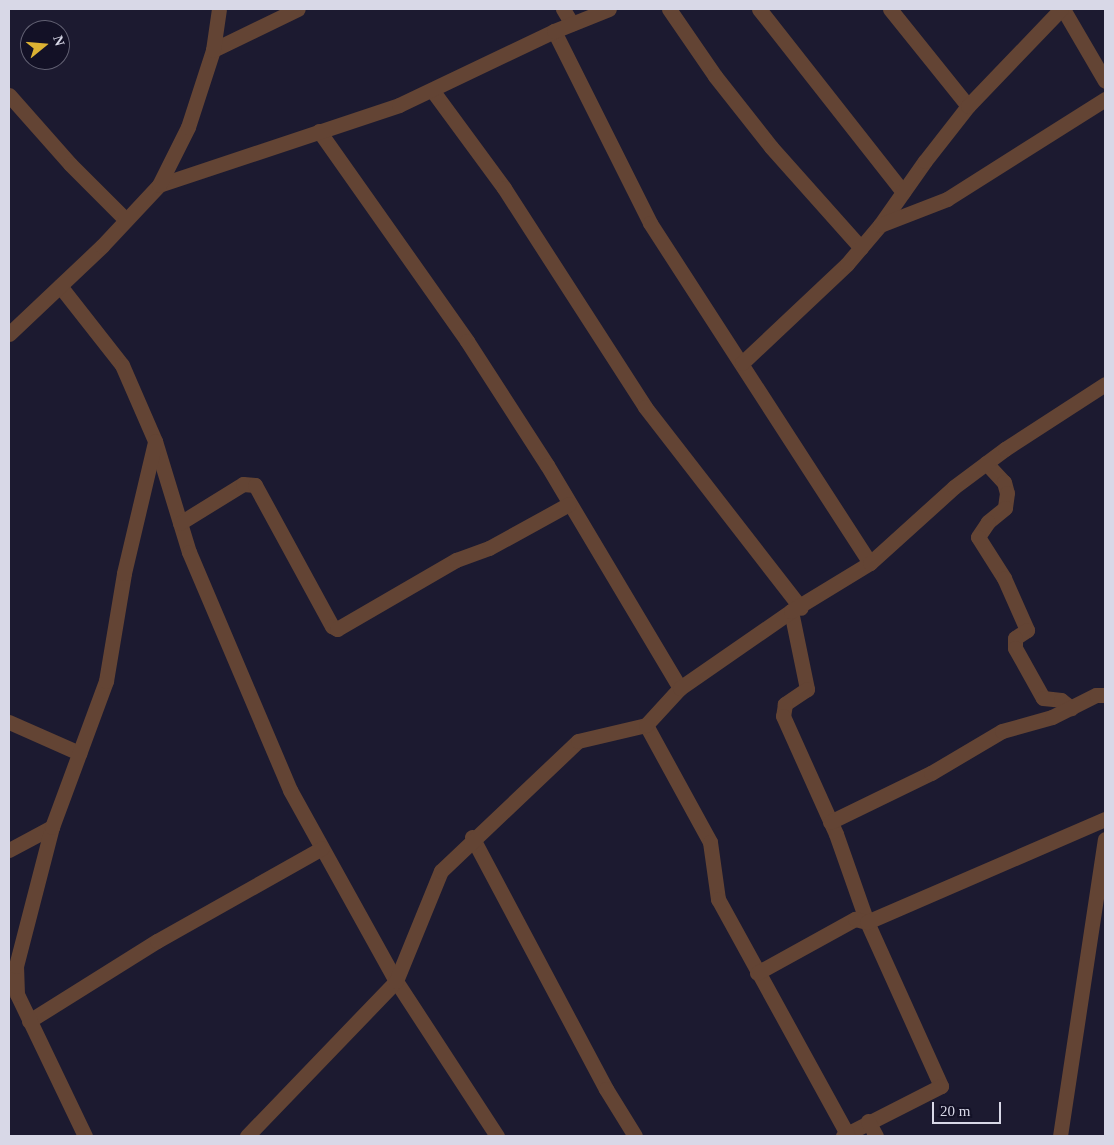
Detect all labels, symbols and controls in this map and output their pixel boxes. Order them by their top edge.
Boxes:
north arrow [20,20,70,70]
text: N [50,34,68,48]
scale bar [934,1092,1003,1124]
text: 20 m [940,1103,970,1119]

